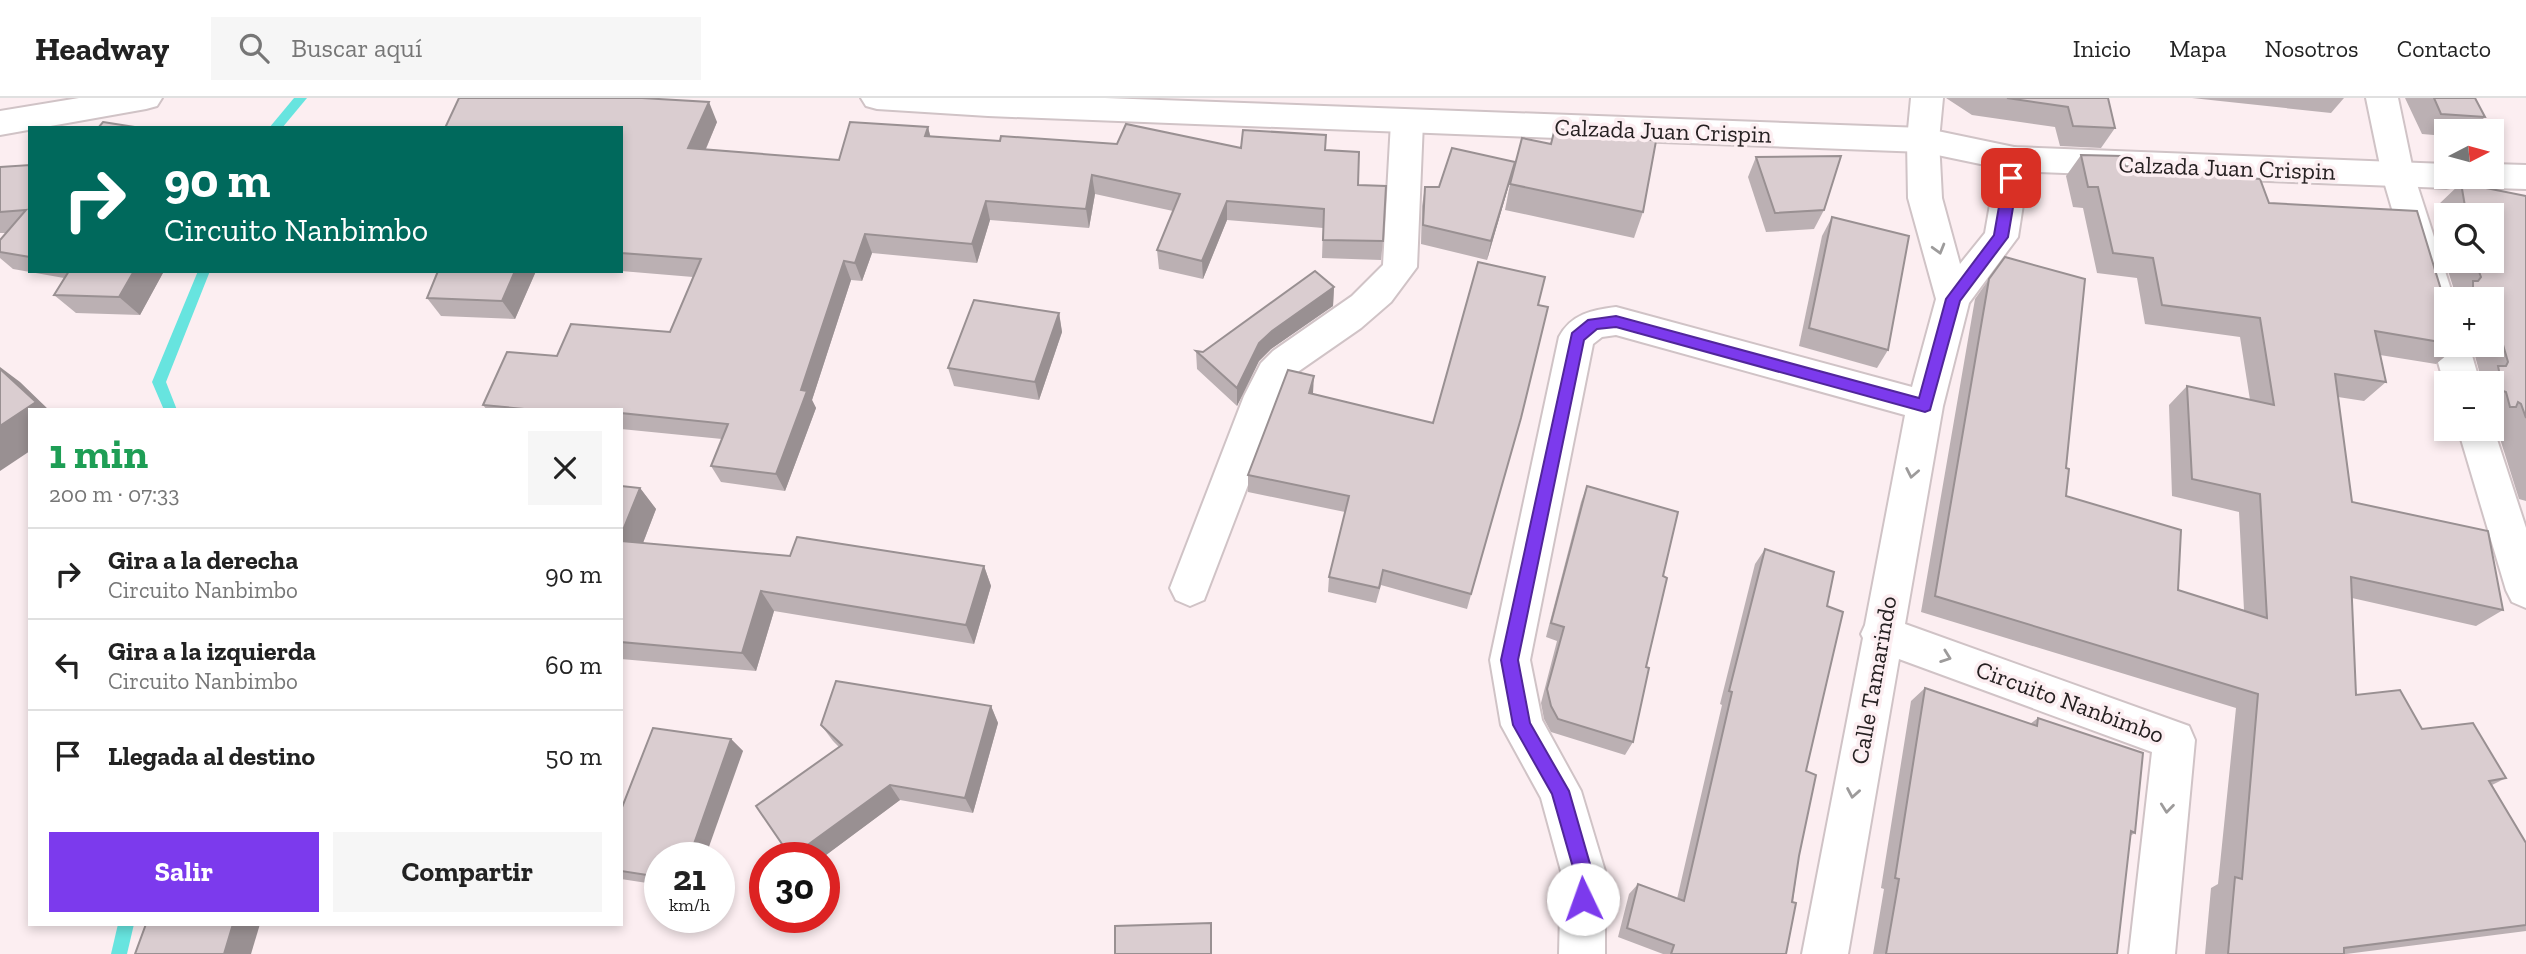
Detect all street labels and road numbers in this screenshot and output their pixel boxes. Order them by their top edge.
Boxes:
street label: Calzada Juan Crispin [1554,112,1772,149]
street label: Calzada Juan Crispin [2118,149,2336,186]
street label: Calle Tamarindo [1844,594,1903,766]
street label: Circuito Nanbimbo [1972,654,2168,749]

